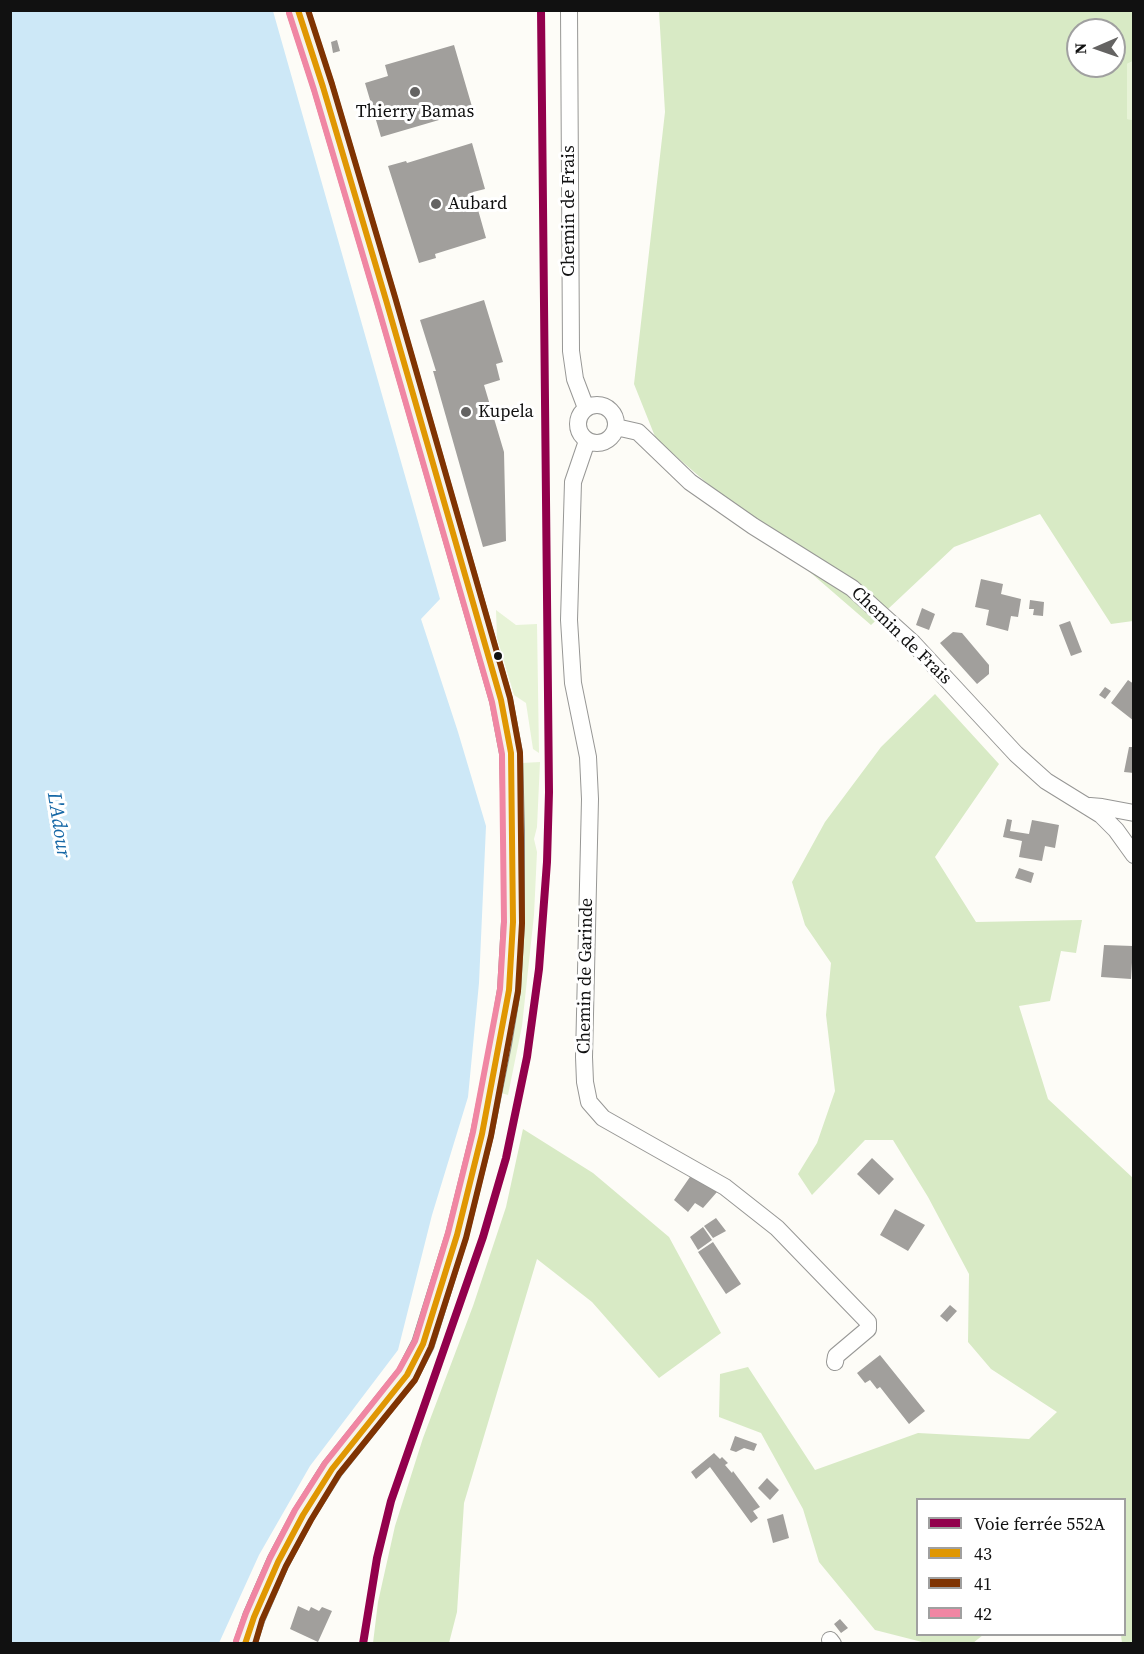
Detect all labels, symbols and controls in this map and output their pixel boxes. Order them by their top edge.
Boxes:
north arrow [1066,18,1126,78]
text: N [1069,42,1091,55]
marker: Thierry Bamas [408,85,422,99]
place label: Thierry Bamas [356,101,474,123]
street label: Chemin de Frais [558,145,580,277]
place label: Aubard [448,193,507,215]
marker: Aubard [429,197,443,211]
place label: Kupela [478,401,534,423]
marker: Kupela [459,405,473,419]
street label: Chemin de Frais [846,583,956,689]
unlabelled marker [492,650,504,662]
water label: L'Adour [41,790,75,860]
street label: Chemin de Garinde [574,898,598,1054]
legend [916,1498,1126,1636]
text: Voie ferrée 552A [974,1511,1105,1536]
text: 43 [974,1541,992,1566]
text: 41 [974,1571,992,1596]
text: 42 [974,1601,992,1626]

